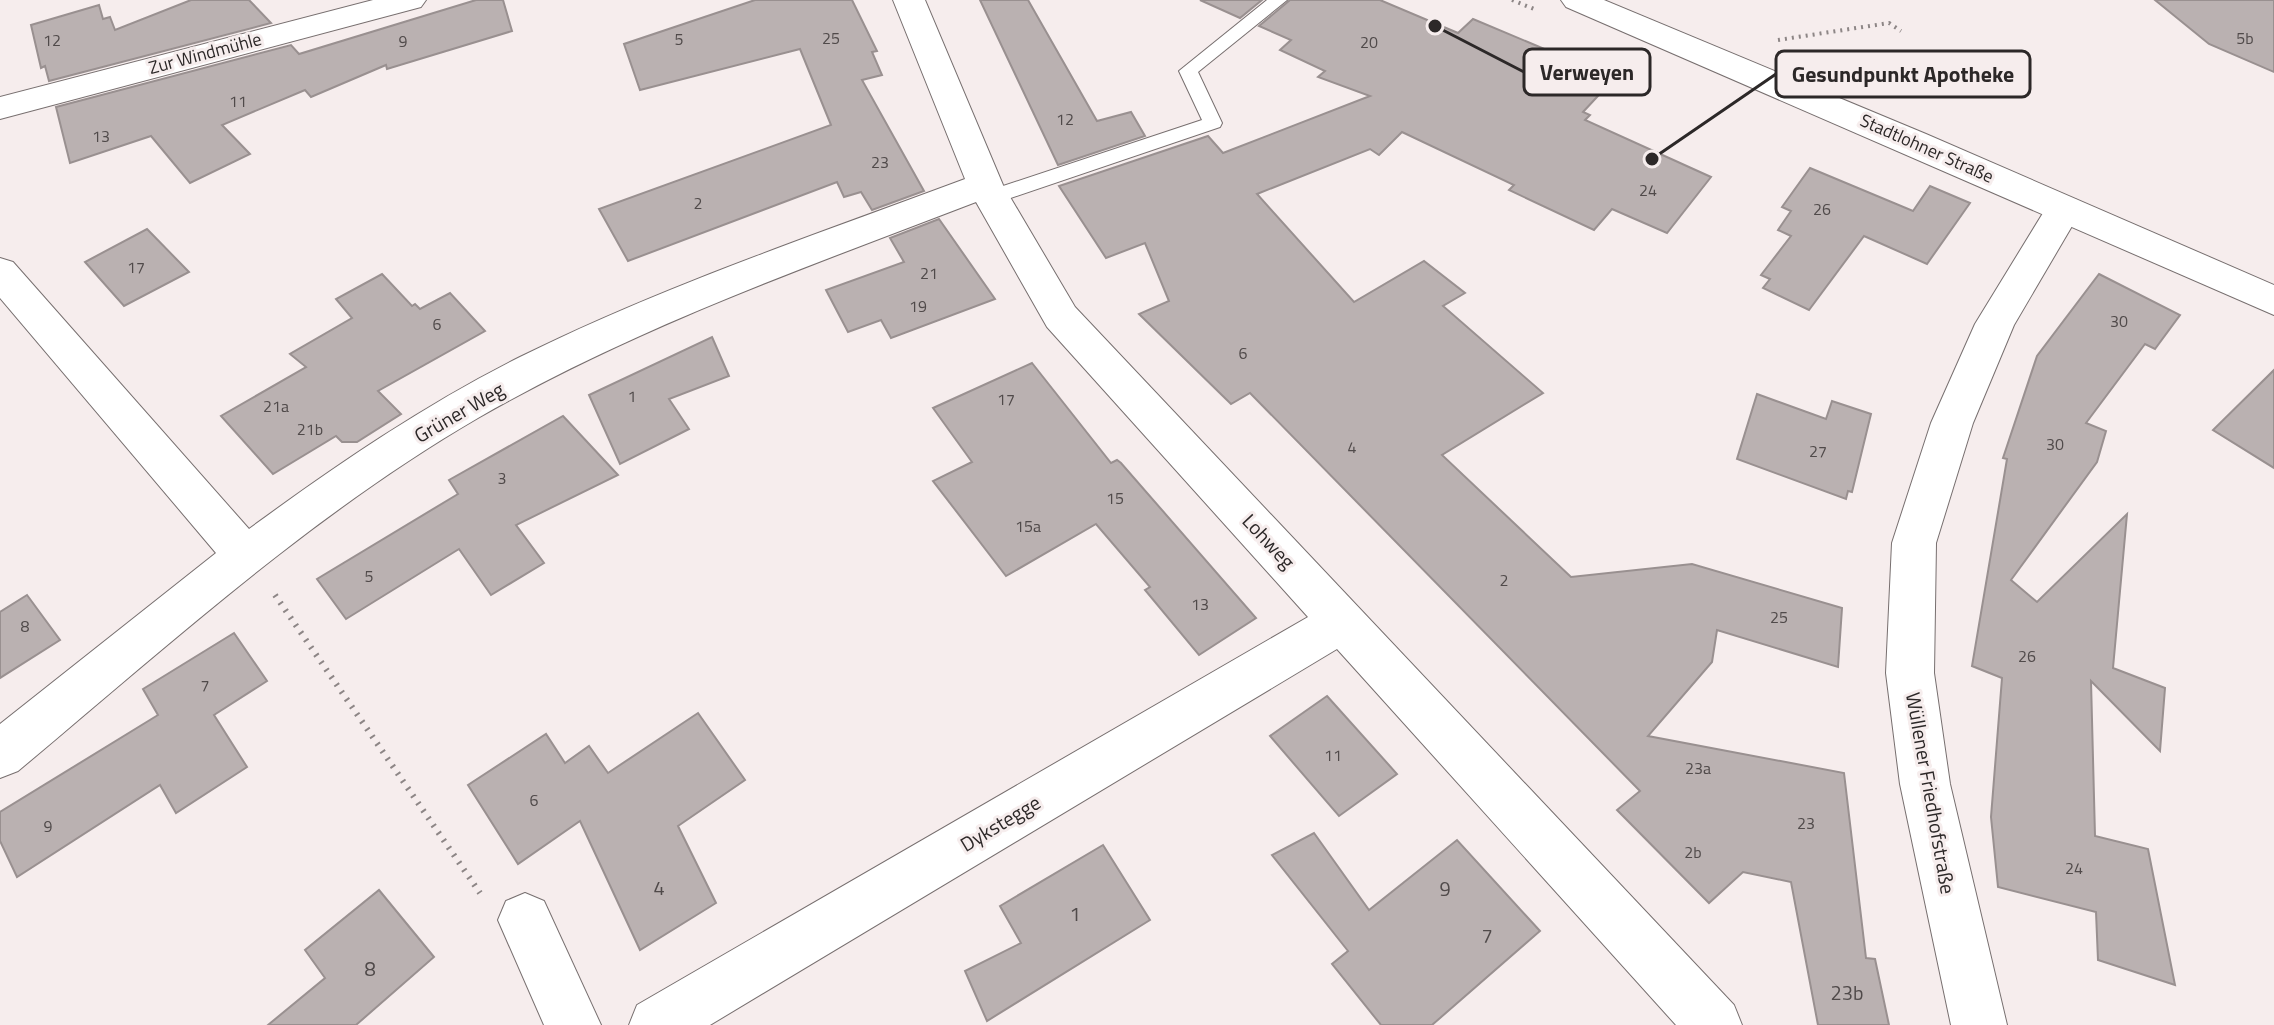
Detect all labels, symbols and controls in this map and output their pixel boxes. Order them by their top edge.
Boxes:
street label: Zur Windmühle [146,25,264,81]
house number: 25 [822,26,840,50]
house number: 5b [2236,26,2254,50]
house number: 5 [675,27,684,51]
house number: 12 [43,28,61,52]
house number: 9 [399,29,408,53]
house number: 20 [1360,30,1378,54]
callout: Verweyen [1524,49,1650,95]
callout: Gesundpunkt Apotheke [1776,51,2030,97]
text: Verweyen [1540,55,1634,89]
text: Gesundpunkt Apotheke [1792,57,2014,91]
house number: 11 [229,89,247,113]
street label: Stadtlohner Straße [1856,106,1998,190]
house number: 12 [1056,107,1074,131]
house number: 13 [92,124,110,148]
house number: 23 [871,150,889,174]
house number: 24 [1639,178,1657,202]
house number: 2 [694,191,702,215]
house number: 26 [1813,197,1831,221]
house number: 17 [127,255,145,279]
house number: 21 [920,261,938,285]
house number: 19 [909,294,927,318]
house number: 30 [2110,309,2128,333]
house number: 6 [433,312,442,336]
house number: 6 [1239,341,1248,365]
street label: Grüner Weg [408,374,510,450]
house number: 1 [628,384,636,408]
house number: 17 [997,387,1015,411]
house number: 21a [263,394,289,418]
house number: 21b [297,417,323,441]
house number: 30 [2046,432,2064,456]
house number: 4 [1348,435,1357,459]
house number: 27 [1809,439,1827,463]
house number: 3 [498,466,506,490]
house number: 15 [1106,486,1124,510]
street label: Lohweg [1235,506,1303,576]
house number: 15a [1015,514,1041,538]
house number: 5 [365,564,374,588]
house number: 2 [1500,568,1508,592]
house number: 13 [1191,592,1209,616]
house number: 25 [1770,605,1788,629]
house number: 8 [21,614,30,638]
house number: 26 [2018,644,2036,668]
house number: 7 [201,673,209,697]
street label: Wüllener Friedhofstraße [1898,690,1964,896]
house number: 11 [1324,743,1342,767]
house number: 23a [1685,756,1711,780]
street label: Dykstegge [954,787,1046,859]
house number: 6 [530,788,539,812]
house number: 23 [1797,811,1815,835]
house number: 9 [44,814,53,838]
house number: 2b [1684,840,1702,864]
house number: 24 [2065,856,2083,880]
house number: 4 [653,872,665,903]
house number: 9 [1439,873,1451,904]
house number: 1 [1069,898,1081,929]
house number: 7 [1481,920,1493,951]
house number: 8 [364,953,376,984]
house number: 23b [1831,977,1863,1008]

